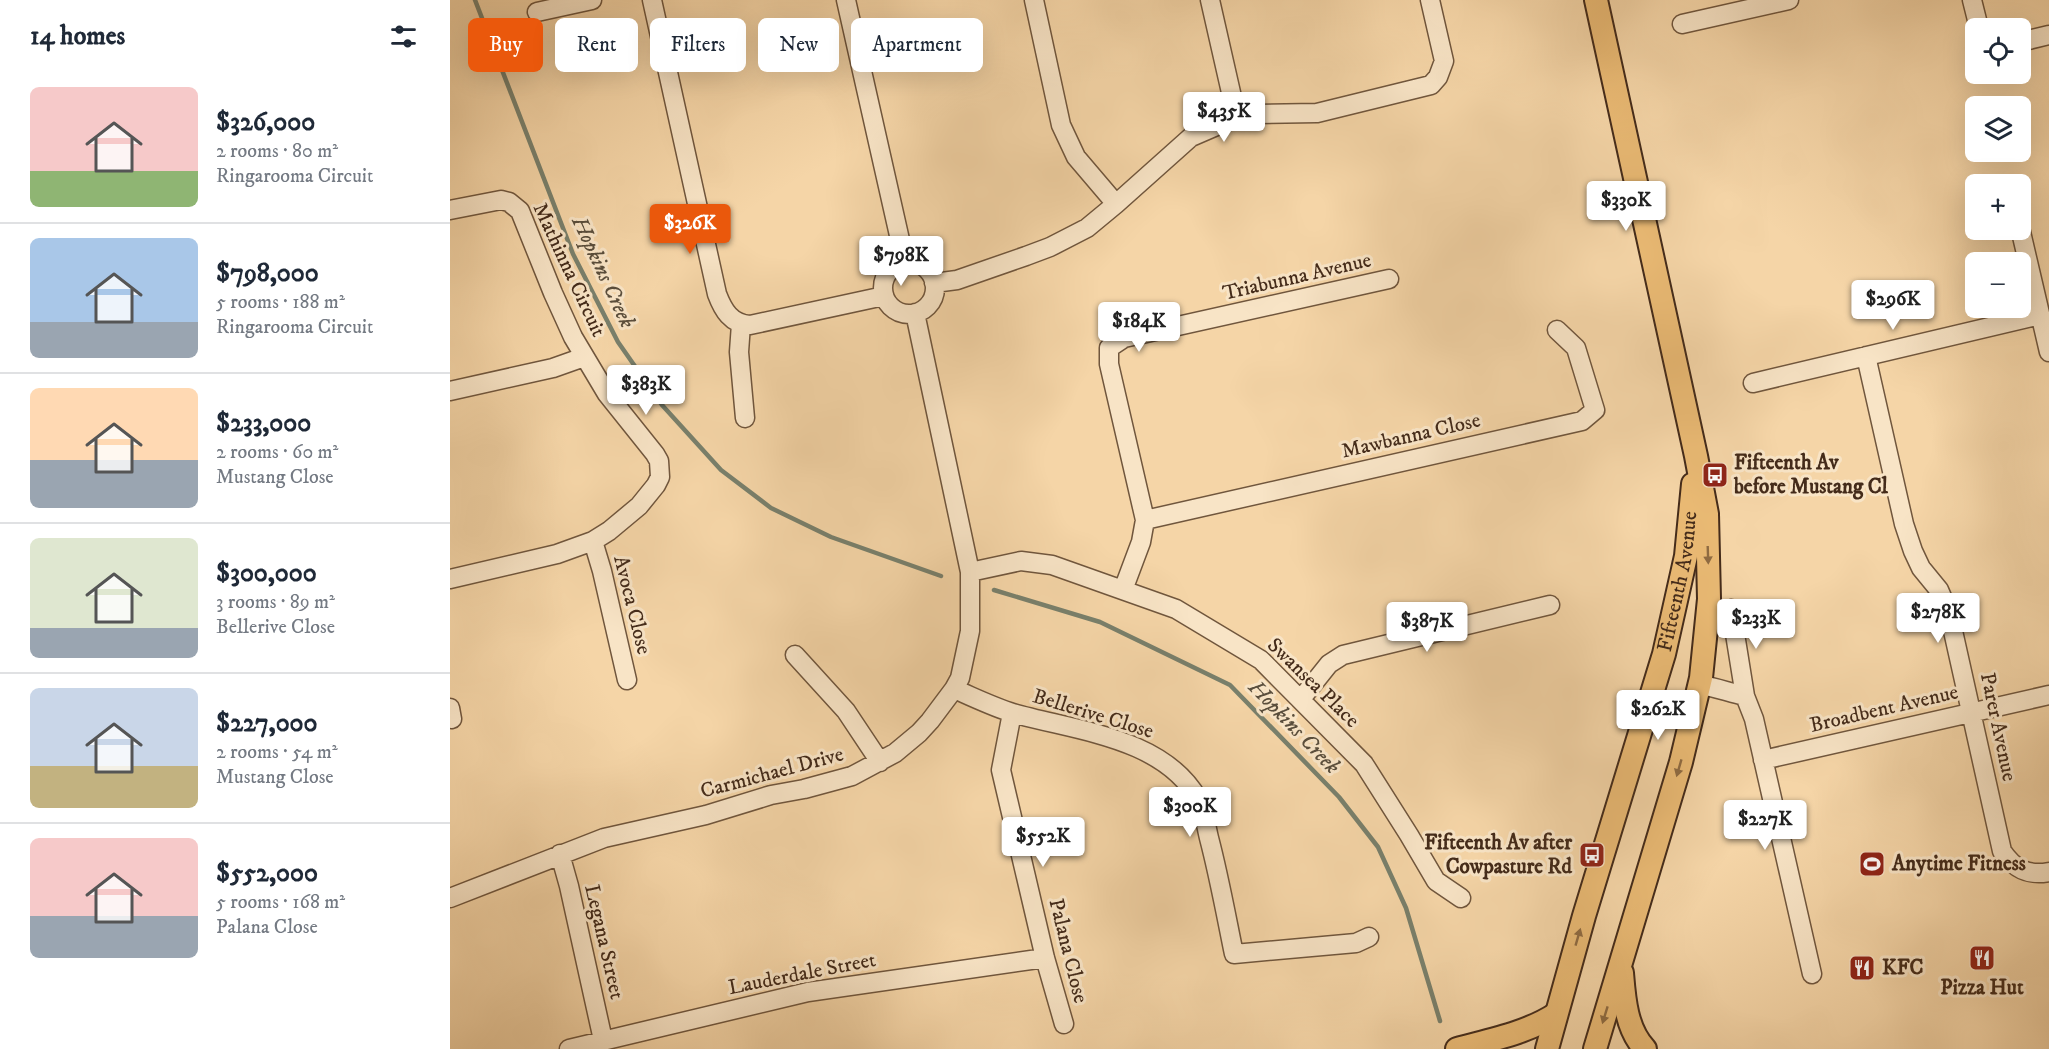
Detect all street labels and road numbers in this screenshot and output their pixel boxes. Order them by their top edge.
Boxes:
street label: Mathinna Circuit [527,199,612,341]
street label: Triabunna Avenue [1220,247,1374,307]
street label: Mawbanna Close [1339,407,1483,465]
street label: Fifteenth Avenue [1652,510,1703,654]
street label: Avoca Close [607,553,657,657]
street label: Swansea Place [1261,633,1365,734]
street label: Parer Avenue [1974,670,2022,784]
street label: Broadbent Avenue [1807,679,1961,739]
street label: Bellerive Close [1029,683,1157,745]
street label: Carmichael Drive [698,741,847,805]
street label: Legana Street [578,882,630,1002]
street label: Palana Close [1042,896,1094,1006]
street label: Lauderdale Street [726,947,878,1001]

